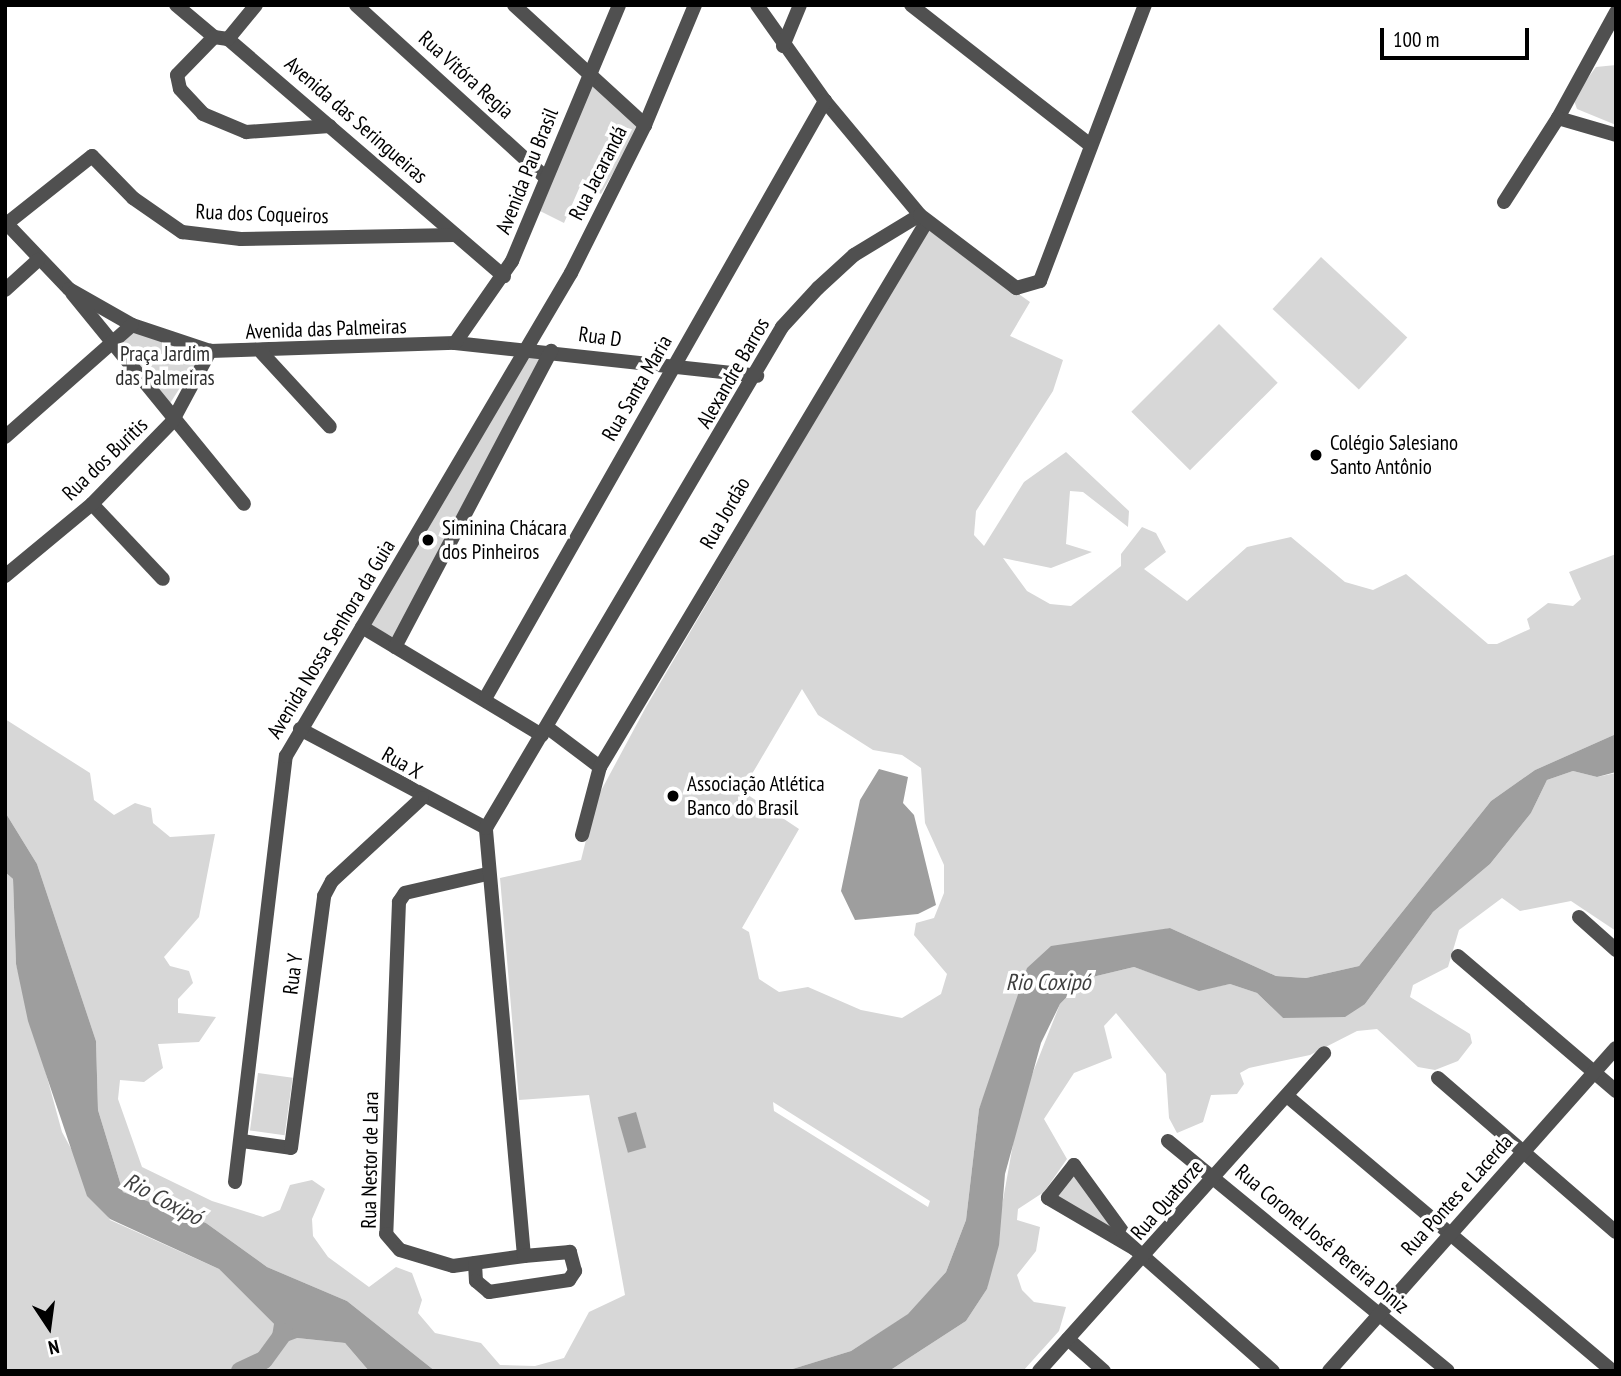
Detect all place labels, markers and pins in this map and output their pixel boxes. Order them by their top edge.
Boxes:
place label: Colégio Salesiano Santo Antônio [1330,430,1458,480]
marker: Colégio Salesiano Santo Antônio [1308,447,1324,463]
place label: Siminina Chácara dos Pinheiros [442,515,567,565]
marker: Siminina Chácara dos Pinheiros [420,532,436,548]
place label: Associação Atlética Banco do Brasil [687,771,825,821]
marker: Associação Atlética Banco do Brasil [665,788,681,804]

